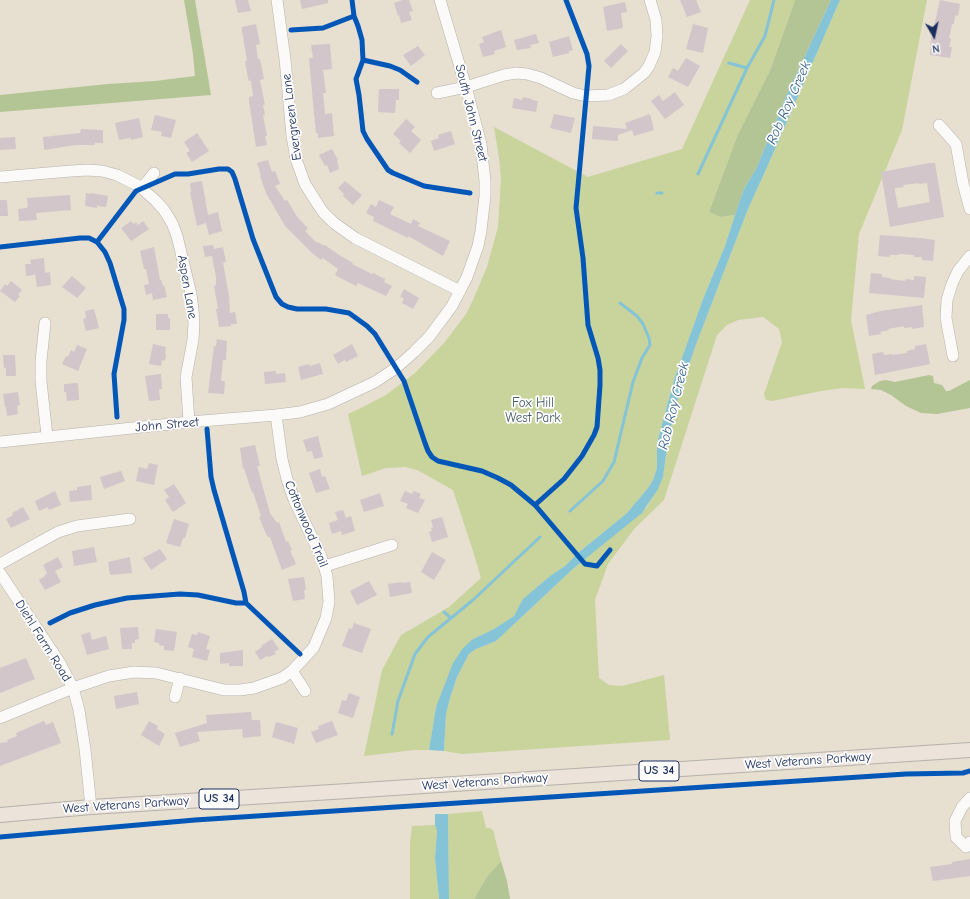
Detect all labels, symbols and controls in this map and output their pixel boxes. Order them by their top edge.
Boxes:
north arrow [914,16,954,56]
text: N [931,41,941,55]
water label: Rob Roy Creek [763,59,815,147]
street label: South John Street [451,63,491,163]
street label: Evergreen Lane [279,73,305,161]
street label: Aspen Lane [174,254,200,320]
water label: Rob Roy Creek [655,361,693,451]
park label: Fox Hill West Park [505,395,561,426]
street label: John Street [135,414,199,436]
street label: Cottonwood Trail [281,478,331,570]
street label: Diehl Farm Road [12,597,74,685]
street label: West Veterans Parkway [744,749,872,773]
road number: US 34 [639,761,679,781]
street label: West Veterans Parkway [421,770,549,794]
road number: US 34 [199,789,239,809]
street label: West Veterans Parkway [62,793,190,817]

